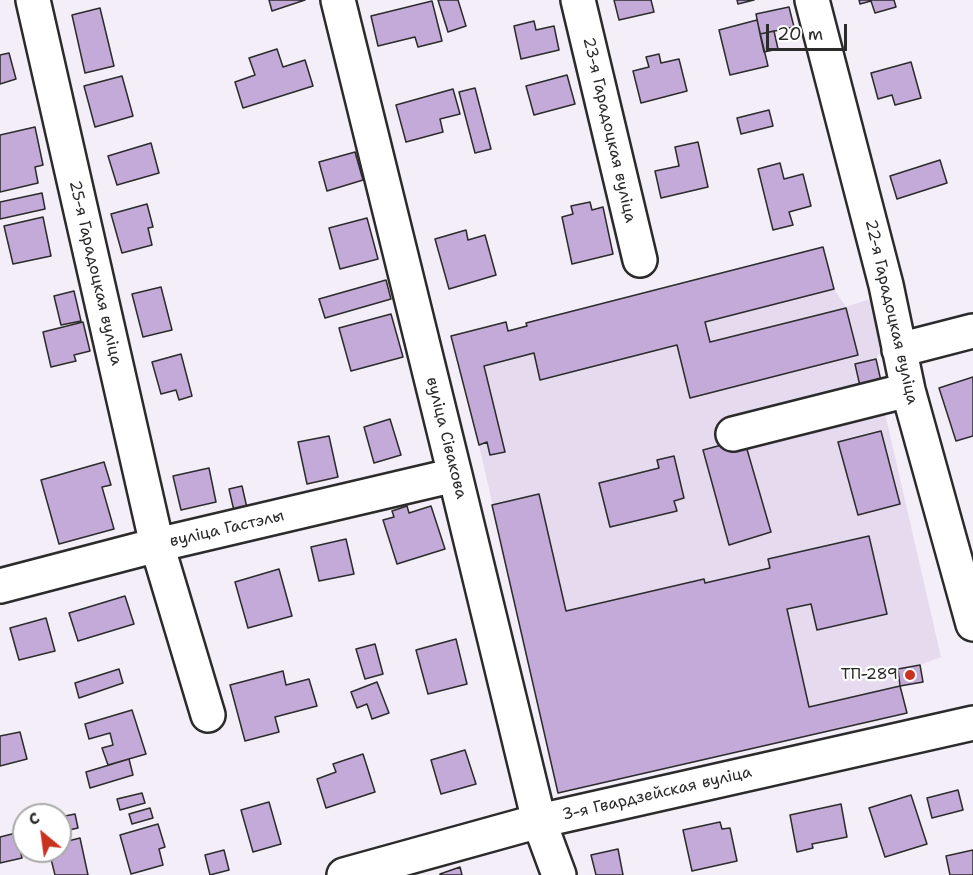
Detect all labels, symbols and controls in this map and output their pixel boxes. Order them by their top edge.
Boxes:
scale bar [769,12,850,50]
text: 20 m [777,22,823,46]
street label: 23-я Гарадоцкая вуліца [578,35,640,225]
street label: 25-я Гарадоцкая вуліца [64,179,126,367]
street label: 22-я Гарадоцкая вуліца [860,218,922,406]
street label: вуліца Сівакова [422,375,470,501]
street label: вуліца Гастэлы [168,507,286,551]
place label: ТП-289 [841,665,898,685]
marker: ТП-289 [903,668,917,682]
street label: 3-я Гвардзейская вуліца [560,763,754,825]
north arrow [12,803,72,863]
text: С [25,807,43,830]

